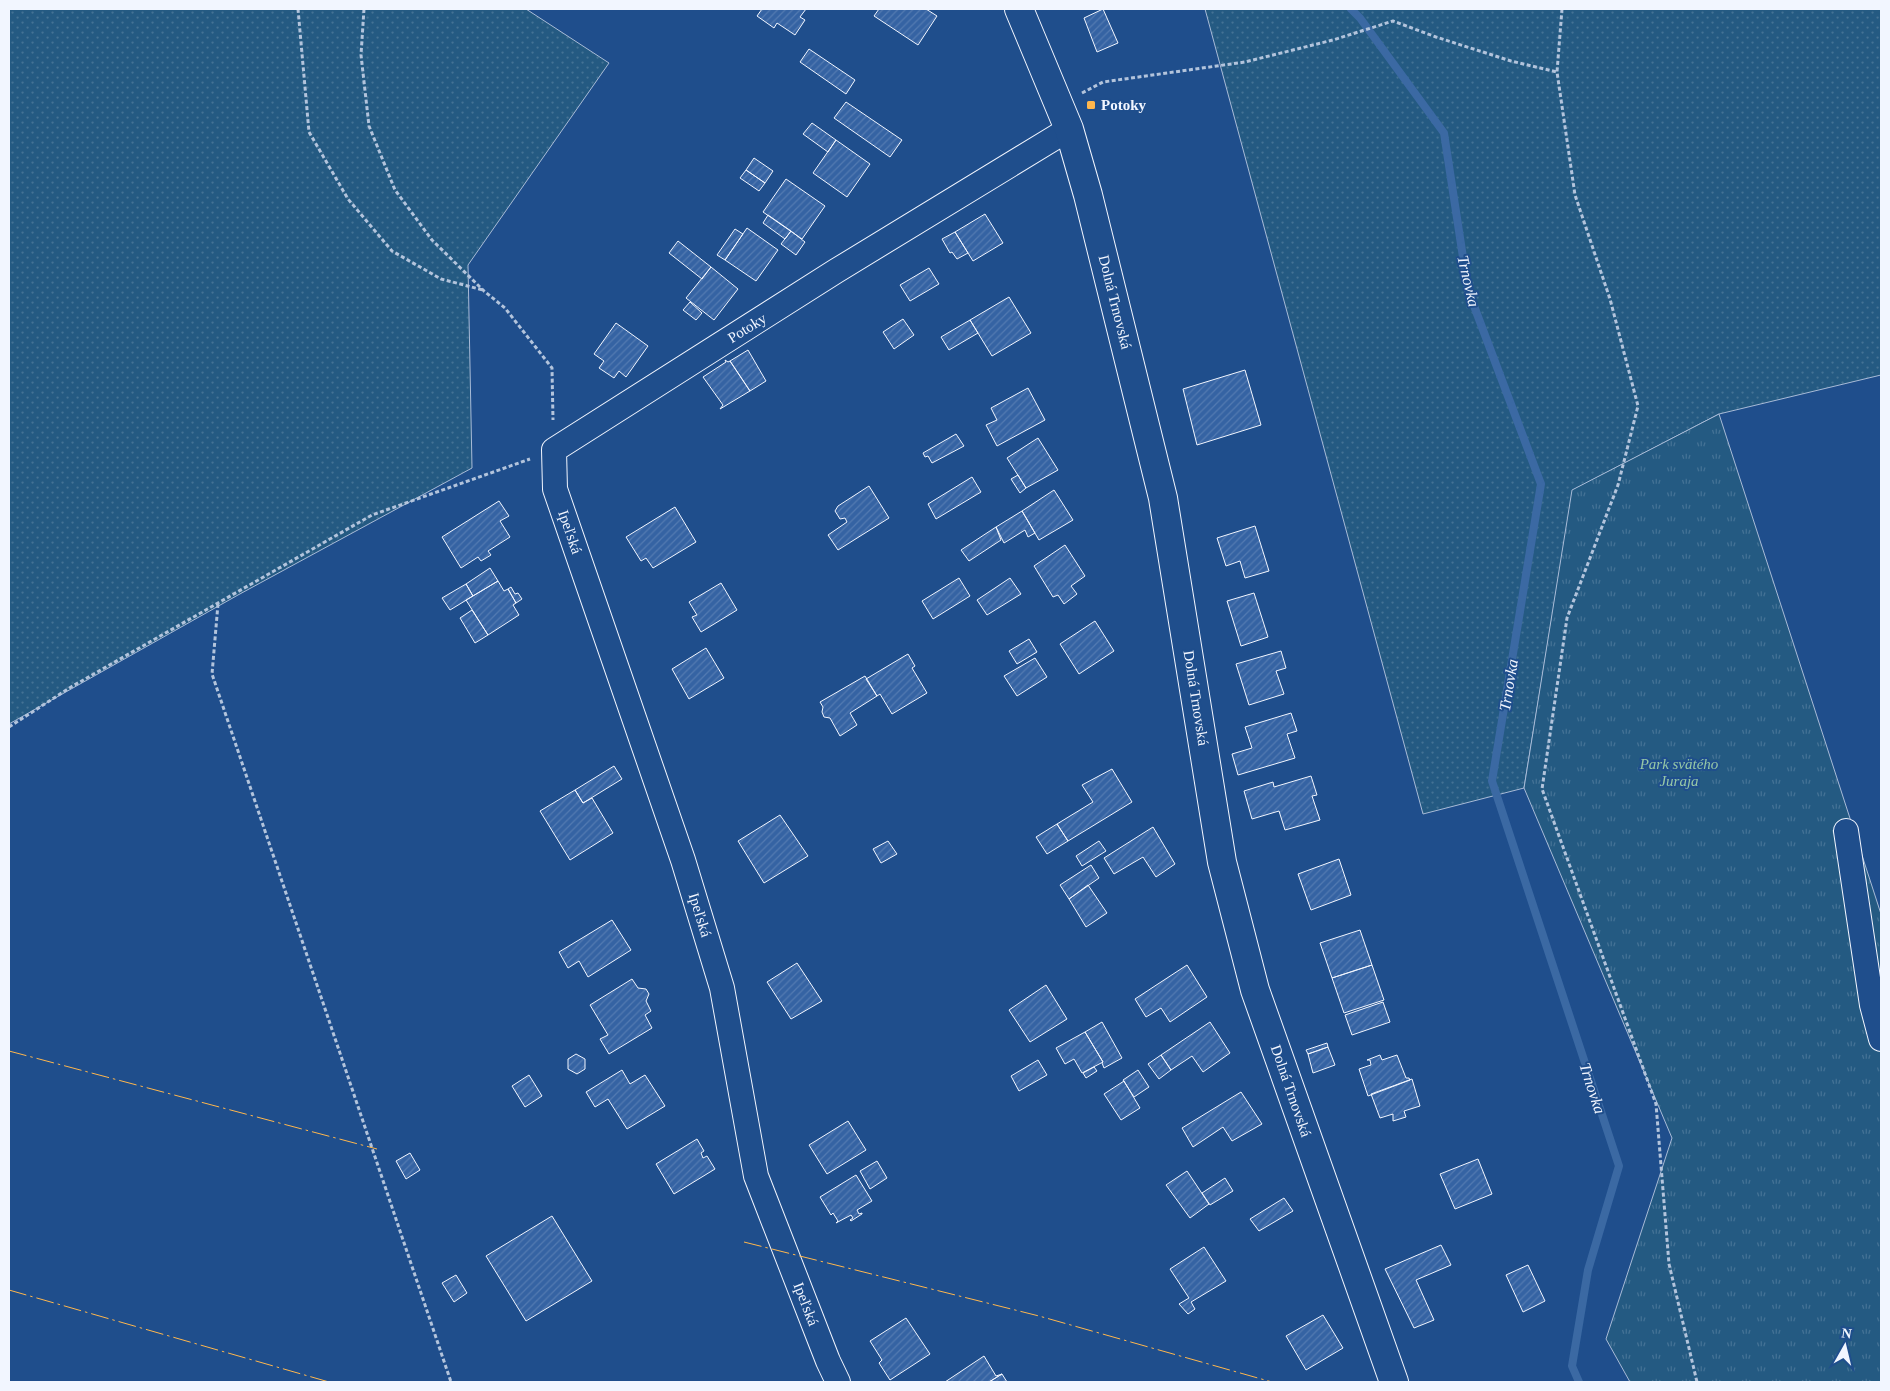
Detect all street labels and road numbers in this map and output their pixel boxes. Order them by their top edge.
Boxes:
street label: Dolná Trnovská [1096,253,1134,351]
street label: Potoky [725,310,770,346]
street label: Ipeľská [555,508,585,556]
street label: Dolná Trnovská [1181,649,1211,747]
street label: Ipeľská [686,891,714,939]
street label: Dolná Trnovská [1268,1043,1314,1139]
street label: Ipeľská [790,1280,822,1328]

